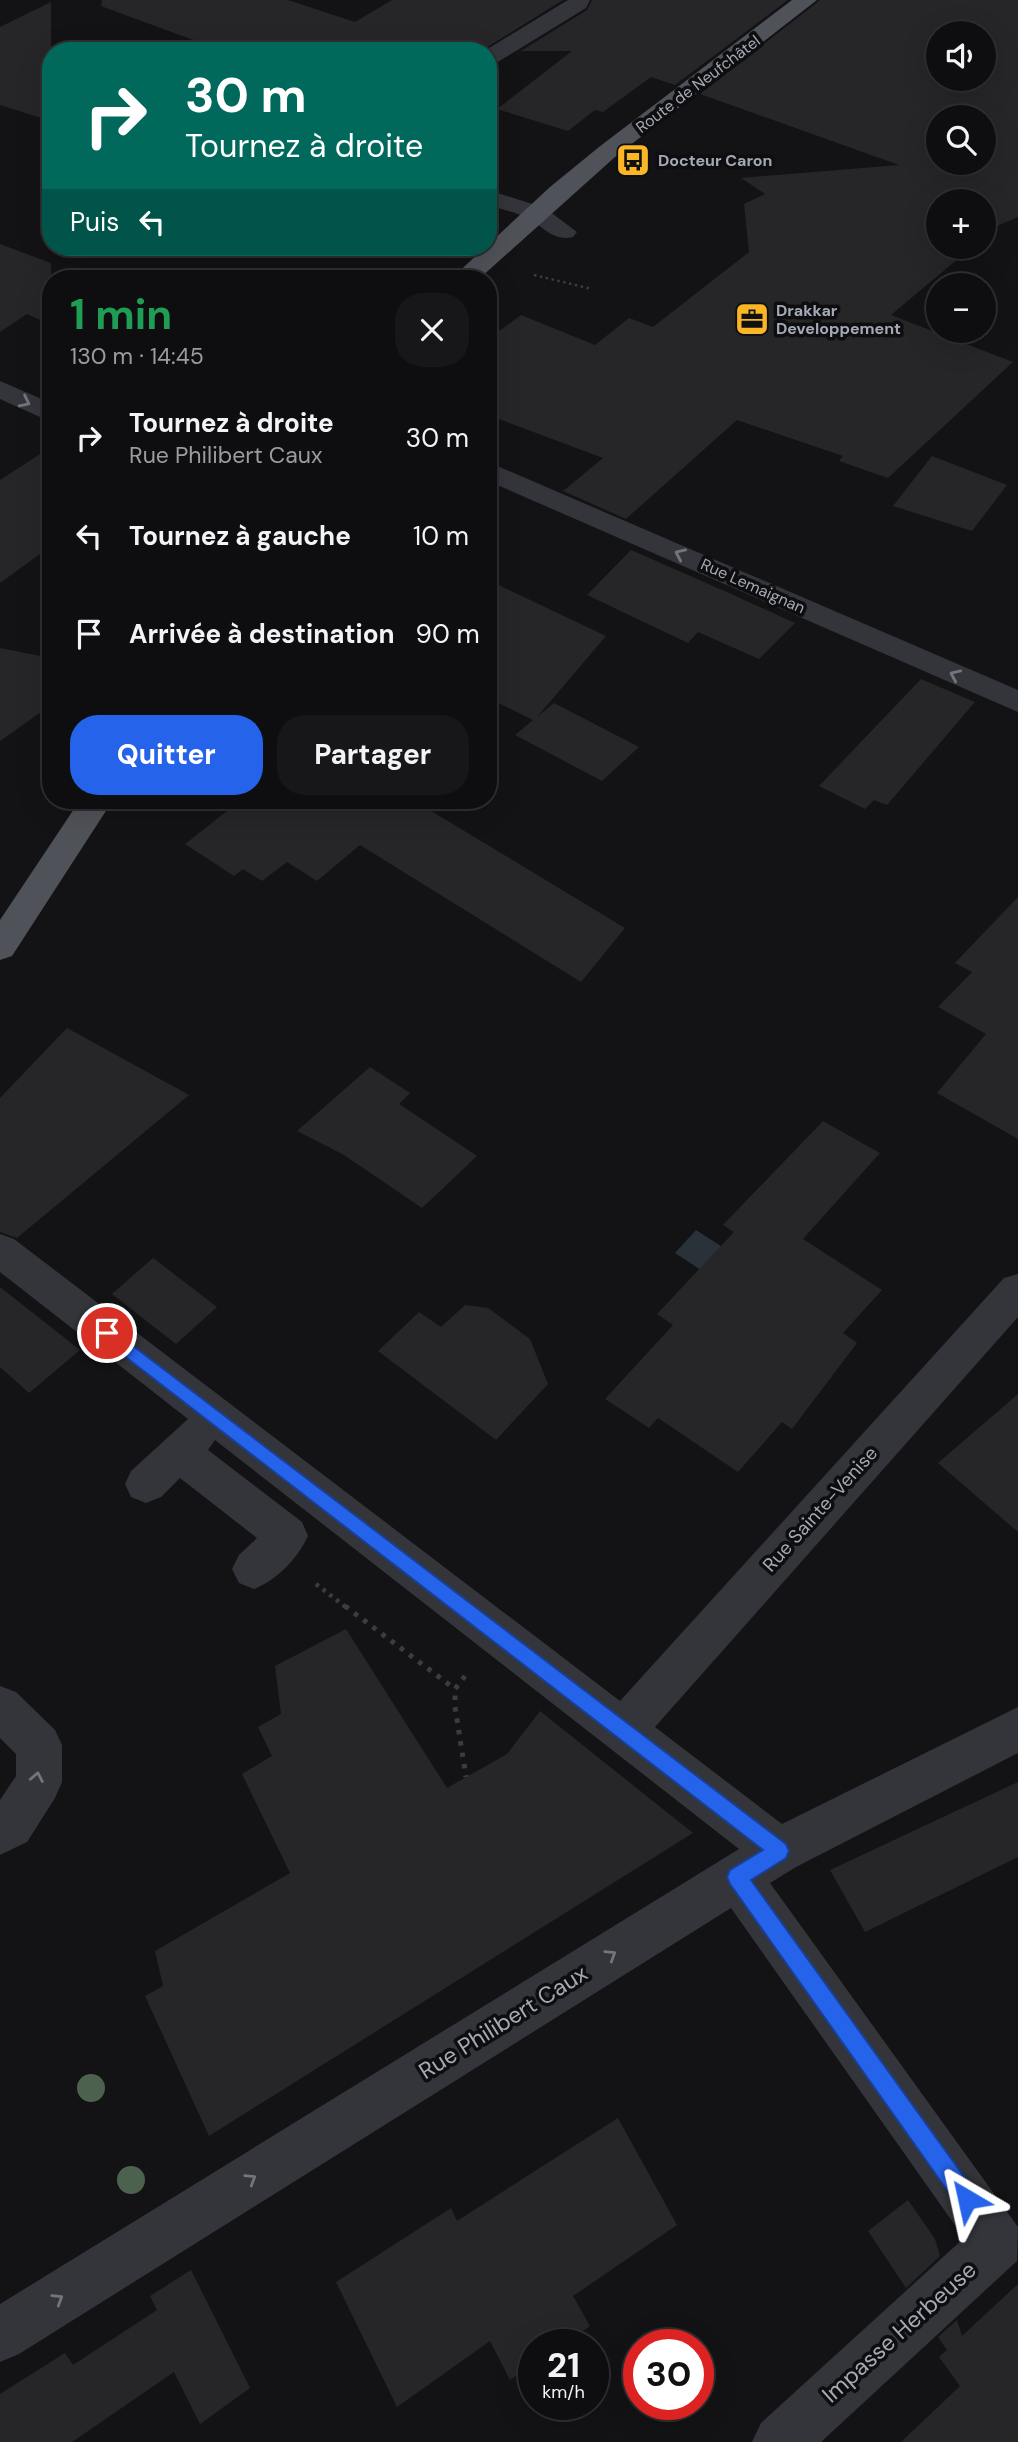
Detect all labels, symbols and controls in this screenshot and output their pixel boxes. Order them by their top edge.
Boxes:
map controls [926,21,996,343]
button: sound [926,21,996,91]
street label: Route de Neufchâtel [632,30,764,138]
text: 30 m [185,63,307,127]
icon: right [70,70,161,161]
button: search [926,105,996,175]
text: Tournez à droite [185,125,423,167]
bus stop icon: Docteur Caron [614,141,652,179]
place label: Docteur Caron [658,150,772,171]
button: + [926,189,996,259]
icon: left [133,203,171,241]
text: Puis [70,205,119,239]
button: − [926,273,996,343]
text: 1 min [70,287,172,342]
button: close [395,293,469,367]
office icon: Drakkar Developpement [733,300,771,338]
place label: Drakkar Developpement [776,300,901,339]
text: 130 m · 14:45 [70,341,204,371]
one-way arrow [18,393,30,407]
text: Tournez à droite [129,406,334,440]
icon: right [70,419,108,457]
text: 30 m [406,421,469,455]
text: Rue Philibert Caux [129,440,322,470]
icon: left [70,517,108,555]
text: Tournez à gauche [129,519,351,553]
text: 10 m [413,519,469,553]
one-way arrow [674,548,687,562]
street label: Rue Lemaignan [698,554,808,618]
icon: arrive [70,615,108,653]
text: Arrivée à destination [129,617,395,651]
text: 90 m [416,617,480,651]
one-way arrow [950,669,963,683]
button: Quitter [70,715,263,795]
button: Partager [277,715,469,795]
pin [77,1303,137,1363]
icon: arrive [88,1314,126,1352]
street label: Rue Sainte-Venise [757,1441,883,1577]
one-way arrow [28,1771,43,1783]
one-way arrow [603,1951,616,1964]
street label: Rue Philibert Caux [413,1958,593,2086]
position arrow [930,2162,1004,2236]
one-way arrow [244,2174,257,2187]
street label: Impasse Herbeuse [816,2255,982,2409]
one-way arrow [50,2294,63,2307]
speed limit sign: 30 [623,2329,714,2420]
text: 21 [547,2342,580,2388]
text: km/h [542,2380,585,2404]

